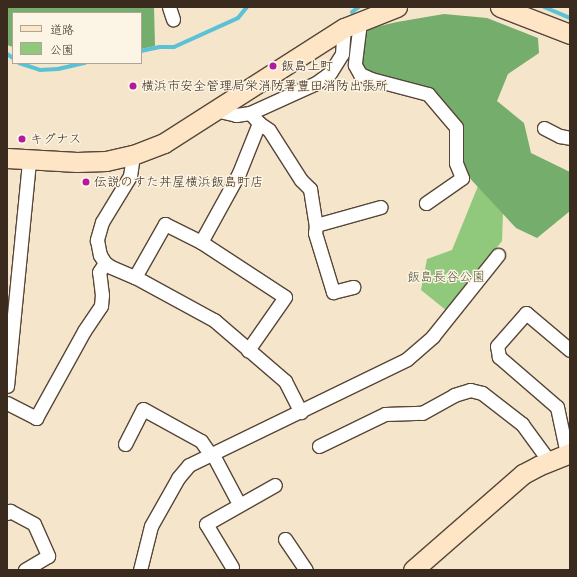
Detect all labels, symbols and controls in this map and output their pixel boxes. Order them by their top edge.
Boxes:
legend [12,12,142,64]
text: 道路 [50,23,74,37]
text: 公園 [50,43,74,57]
place label: 飯島上町 [281,58,333,74]
marker: 飯島上町 [268,61,278,71]
place label: 横浜市安全管理局栄消防署豊田消防出張所 [141,78,388,94]
marker: 横浜市安全管理局栄消防署豊田消防出張所 [128,81,138,91]
place label: キグナス [30,131,82,147]
marker: キグナス [17,134,27,144]
place label: 伝説のすた丼屋横浜飯島町店 [94,174,263,190]
marker: 伝説のすた丼屋横浜飯島町店 [81,177,91,187]
park label: 飯島長谷公園 [407,269,485,285]

